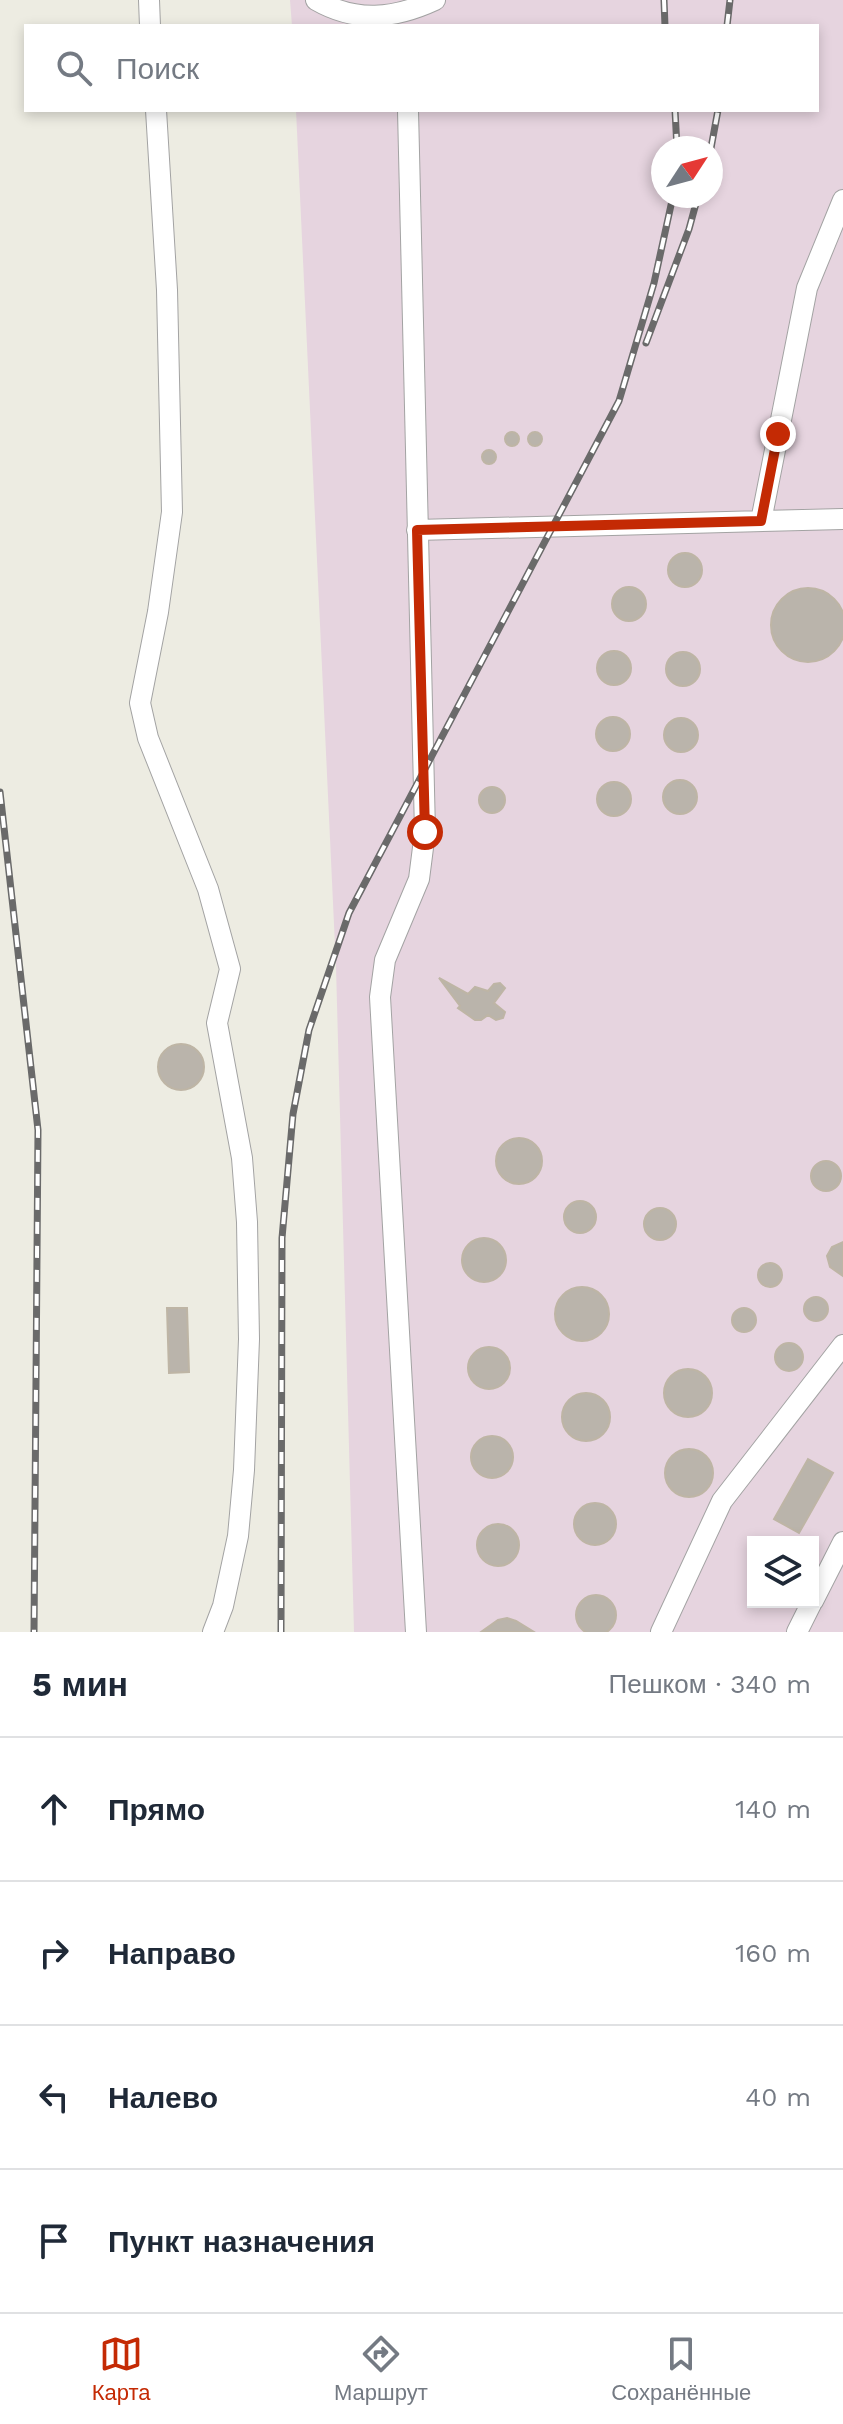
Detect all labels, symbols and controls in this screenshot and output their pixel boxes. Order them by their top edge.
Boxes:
search box [24,24,819,112]
icon: search [52,46,96,90]
text: Поиск [116,51,199,86]
north arrow [651,136,723,208]
route end [760,416,796,452]
route start [407,814,443,850]
map controls [747,1536,819,1608]
button: layers [747,1536,819,1608]
text: 5 мин [32,1664,128,1704]
text: Пешком · 340 m [609,1669,811,1699]
icon: ahead [32,1787,76,1831]
text: Прямо [108,1792,205,1827]
text: 140 m [735,1794,811,1824]
icon: right [32,1931,76,1975]
text: Направо [108,1936,236,1971]
text: 160 m [735,1938,811,1968]
icon: left [32,2075,76,2119]
text: Налево [108,2080,218,2115]
text: 40 m [745,2082,811,2112]
icon: arrive [32,2219,76,2263]
text: Пункт назначения [108,2224,375,2259]
tab: Карта [92,2332,151,2406]
tab: Маршрут [334,2332,428,2406]
tab: Сохранённые [611,2332,751,2406]

